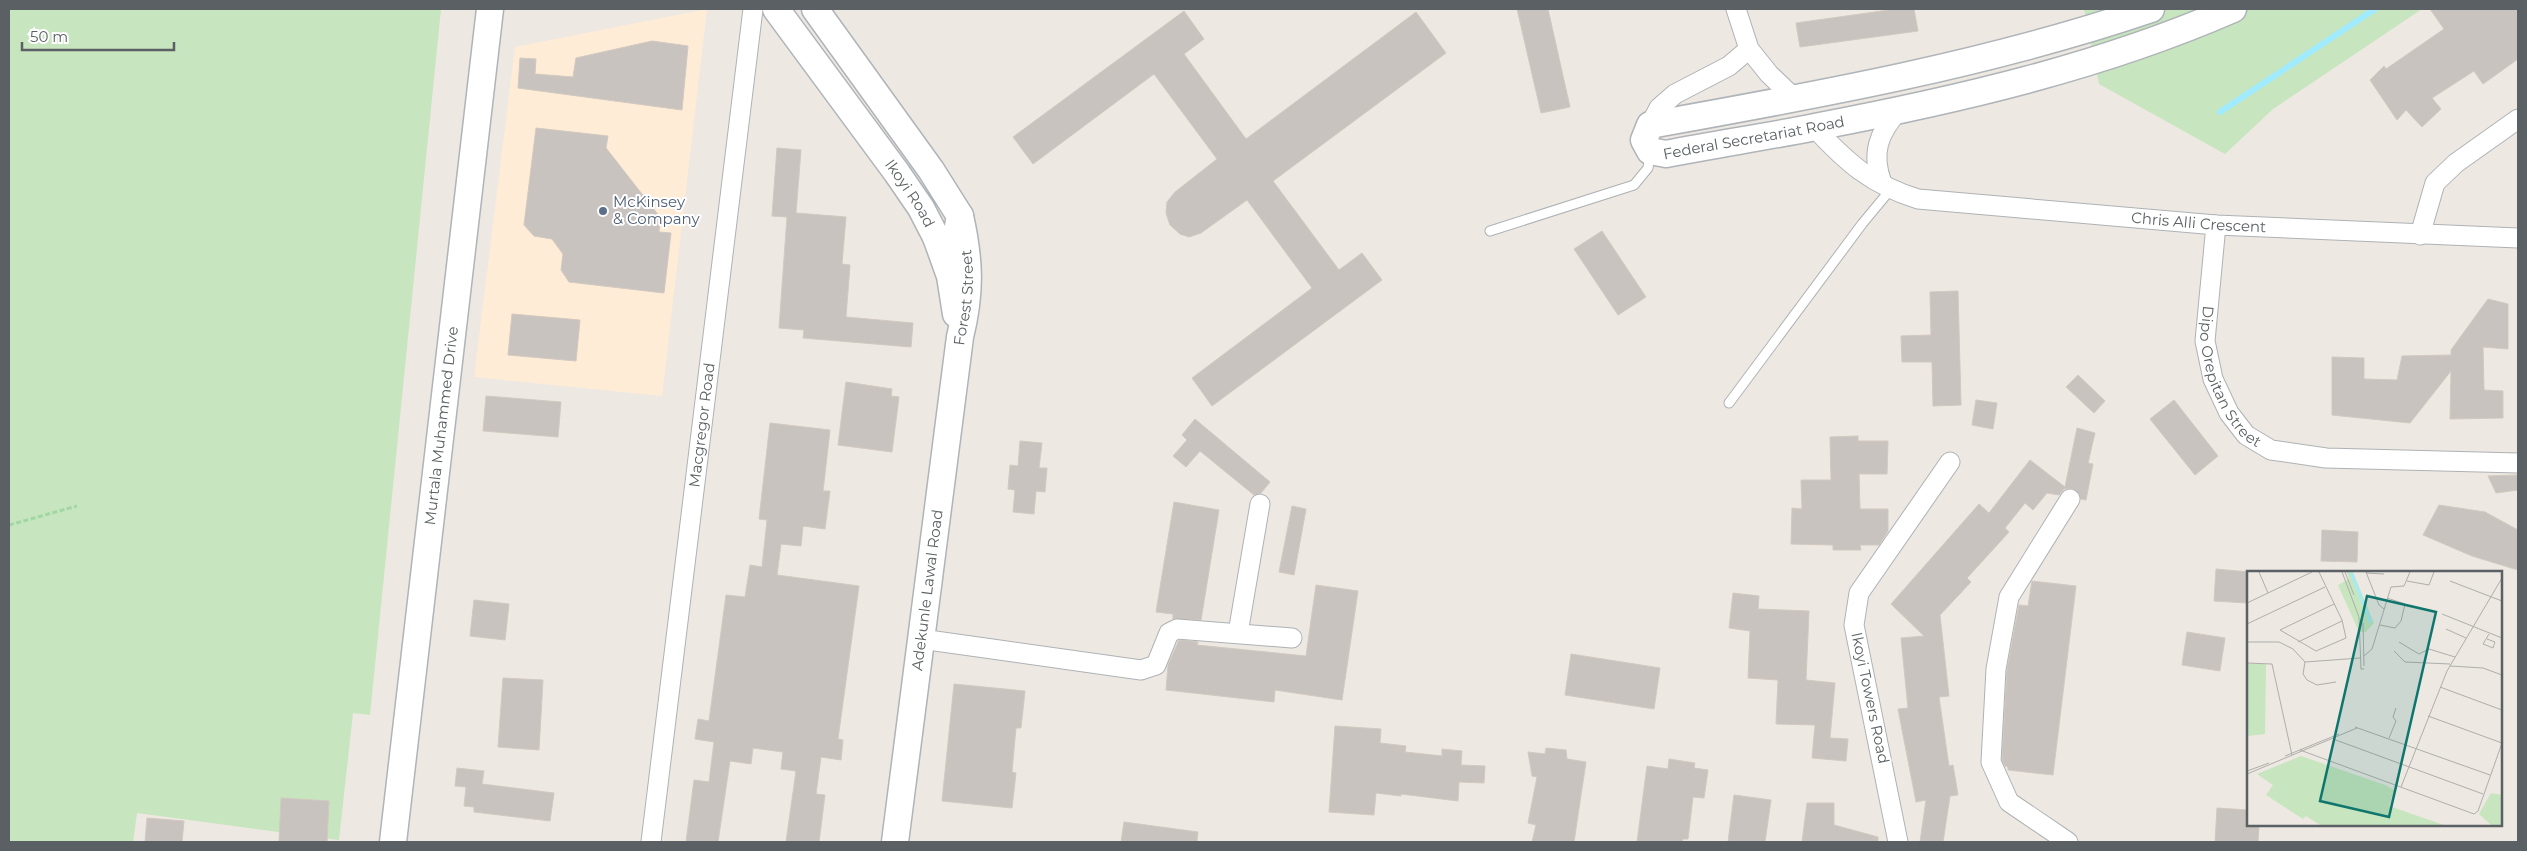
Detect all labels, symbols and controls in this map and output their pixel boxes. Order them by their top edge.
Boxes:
scale bar [22,20,175,52]
text: 50 m [30,27,68,46]
street label: Federal Secretariat Road [1661,112,1846,163]
street label: Ikoyi Road [881,155,939,230]
place label: McKinsey & Company [613,192,700,228]
marker: McKinsey & Company [597,205,609,217]
street label: Chris Alli Crescent [2130,208,2267,236]
street label: Forest Street [949,249,977,346]
street label: Dipo Orepitan Street [2196,305,2265,451]
street label: Murtala Muhammed Drive [420,325,462,526]
street label: Macgregor Road [684,362,719,489]
street label: Adekunle Lawal Road [907,508,947,672]
inset map [2247,571,2502,826]
street label: Ikoyi Towers Road [1847,630,1894,765]

